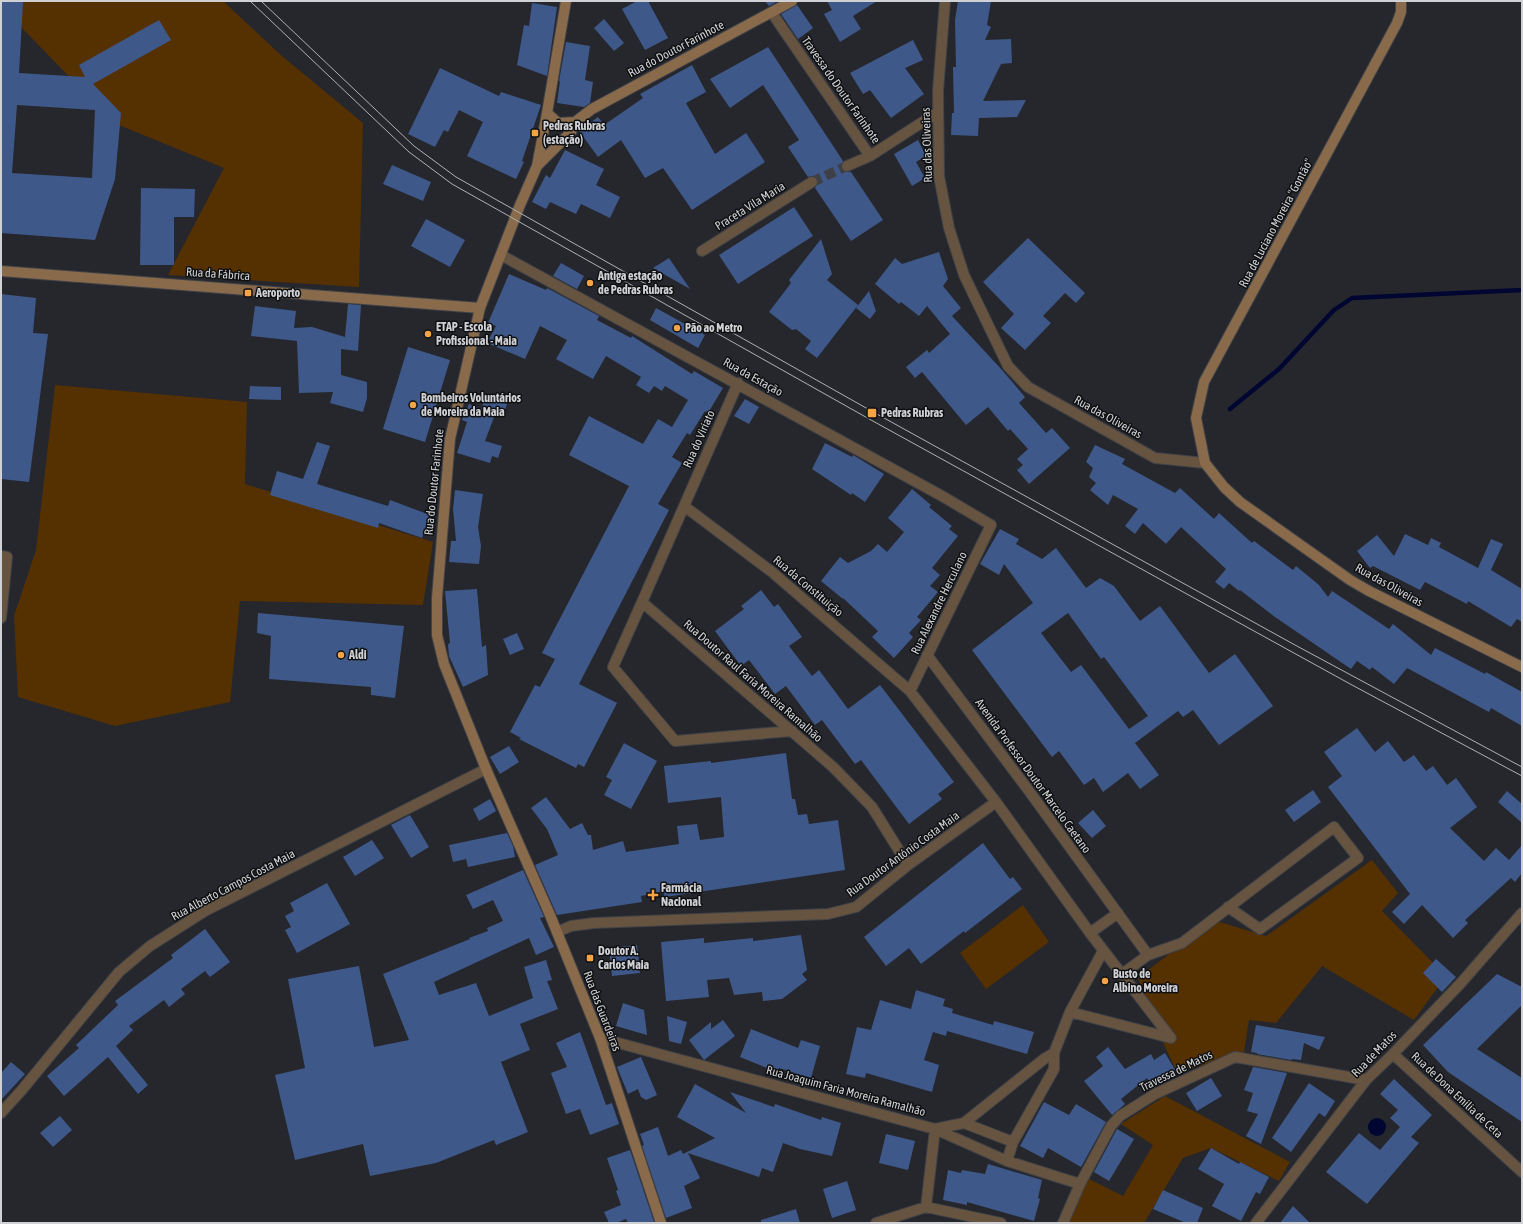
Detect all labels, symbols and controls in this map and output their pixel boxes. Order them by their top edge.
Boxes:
street label: Rua do Doutor Farinhote [626,18,726,80]
street label: Travessa do Doutor Farinhote [799,34,883,146]
street label: Rua das Oliveiras [919,107,935,183]
place label: Pedras Rubras (estação) [543,119,606,147]
marker: Pedras Rubras (estação) [530,128,540,138]
street label: Rua de Luciano Moreira "Gontão" [1236,156,1316,290]
street label: Praceta Vila Maria [712,179,788,233]
street label: Rua da Fábrica [186,265,250,283]
place label: Antiga estação de Pedras Rubras [597,269,674,297]
marker: Antiga estação de Pedras Rubras [585,278,595,288]
place label: Aeroporto [255,286,301,300]
marker: Aeroporto [243,288,253,298]
place label: ETAP - Escola Profissional - Maia [436,320,517,348]
place label: Pão ao Metro [685,321,743,335]
marker: Pão ao Metro [672,323,682,333]
marker: ETAP - Escola Profissional - Maia [423,329,433,339]
street label: Rua da Estação [721,355,786,399]
place label: Bombeiros Voluntários de Moreira da Maia [421,391,522,419]
street label: Rua das Oliveiras [1072,393,1144,441]
marker: Bombeiros Voluntários de Moreira da Maia [408,400,418,410]
place label: Pedras Rubras [881,406,944,420]
marker: Pedras Rubras [866,407,878,419]
street label: Rua do Viriato [680,408,718,470]
street label: Rua do Doutor Farinhote [421,428,447,536]
street label: Rua Alexandre Herculano [908,549,970,657]
street label: Rua da Constituição [770,553,846,620]
street label: Rua das Oliveiras [1353,561,1425,609]
street label: Rua Doutor Raul Faria Moreira Ramalhão [681,617,825,745]
place label: Aldi [348,648,367,662]
marker: Aldi [336,650,346,660]
street label: Avenida Professor Doutor Marcelo Caetano [972,696,1094,856]
street label: Rua Doutor António Costa Maia [844,808,962,900]
street label: Rua Alberto Campos Costa Maia [169,846,297,924]
place label: Farmácia Nacional [661,881,702,909]
marker: Farmácia Nacional [648,890,658,900]
place label: Doutor A. Carlos Maia [598,944,649,972]
marker: Doutor A. Carlos Maia [585,953,595,963]
place label: Busto de Albino Moreira [1112,967,1178,995]
street label: Rua das Guardeiras [580,969,624,1053]
marker: Busto de Albino Moreira [1100,976,1110,986]
street label: Rua de Matos [1349,1028,1399,1080]
street label: Travessa de Matos [1137,1047,1215,1095]
street label: Rua de Dona Emília de Ceta [1409,1049,1505,1141]
street label: Rua Joaquim Faria Moreira Ramalhão [765,1063,928,1119]

